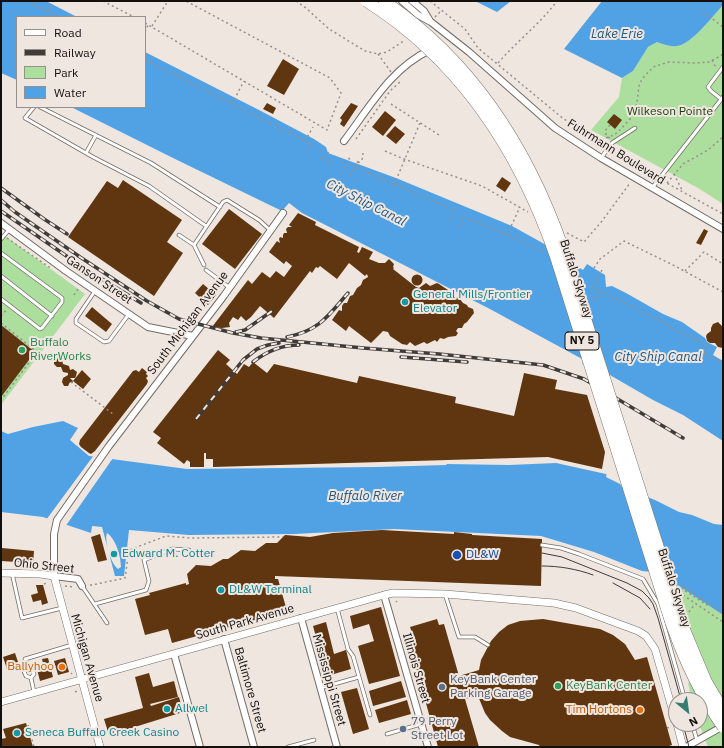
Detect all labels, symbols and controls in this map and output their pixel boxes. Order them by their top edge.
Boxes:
legend [16,16,146,108]
text: Road [54,25,82,40]
water label: Lake Erie [591,26,643,42]
text: Railway [54,45,96,60]
text: Park [54,65,78,80]
text: Water [54,85,86,100]
park label: Wilkeson Pointe [627,105,713,119]
street label: Fuhrmann Boulevard [565,116,667,188]
water label: City Ship Canal [324,176,408,230]
street label: Buffalo Skyway [556,238,596,320]
street label: Ganson Street [63,253,135,307]
street label: South Michigan Avenue [145,269,231,377]
place label: General Mills/Frontier Elevator [413,288,530,316]
marker: General Mills/Frontier Elevator [400,297,410,307]
road number: NY 5 [565,332,599,350]
place label: Buffalo RiverWorks [30,336,91,364]
marker: Buffalo RiverWorks [17,345,27,355]
water label: City Ship Canal [614,349,702,365]
water label: Buffalo River [328,488,402,504]
place label: Edward M. Cotter [122,547,215,561]
street label: Buffalo Skyway [654,547,694,629]
place label: DL&W [466,548,499,562]
marker: Edward M. Cotter [109,549,119,559]
marker: DL&W [451,549,463,561]
street label: Ohio Street [13,556,75,576]
place label: DL&W Terminal [229,583,312,597]
marker: DL&W Terminal [216,585,226,595]
street label: South Park Avenue [194,601,296,643]
street label: Michigan Avenue [68,612,106,704]
street label: Illinois Street [399,631,433,705]
street label: Mississippi Street [309,633,349,727]
street label: Baltimore Street [231,645,269,735]
place label: Ballyhoo [7,660,54,674]
marker: Ballyhoo [57,662,67,672]
place label: KeyBank Center Parking Garage [450,673,536,701]
place label: KeyBank Center [566,679,652,693]
marker: KeyBank Center [553,681,563,691]
marker: KeyBank Center Parking Garage [437,682,447,692]
north arrow [668,692,708,732]
place label: Allwel [175,702,208,716]
place label: Tim Hortons [566,703,632,717]
marker: Allwel [162,704,172,714]
marker: Tim Hortons [635,705,645,715]
text: N [686,714,700,730]
place label: 79 Perry Street Lot [411,715,464,743]
marker: 79 Perry Street Lot [398,724,408,734]
place label: Seneca Buffalo Creek Casino [25,726,179,740]
marker: Seneca Buffalo Creek Casino [12,728,22,738]

